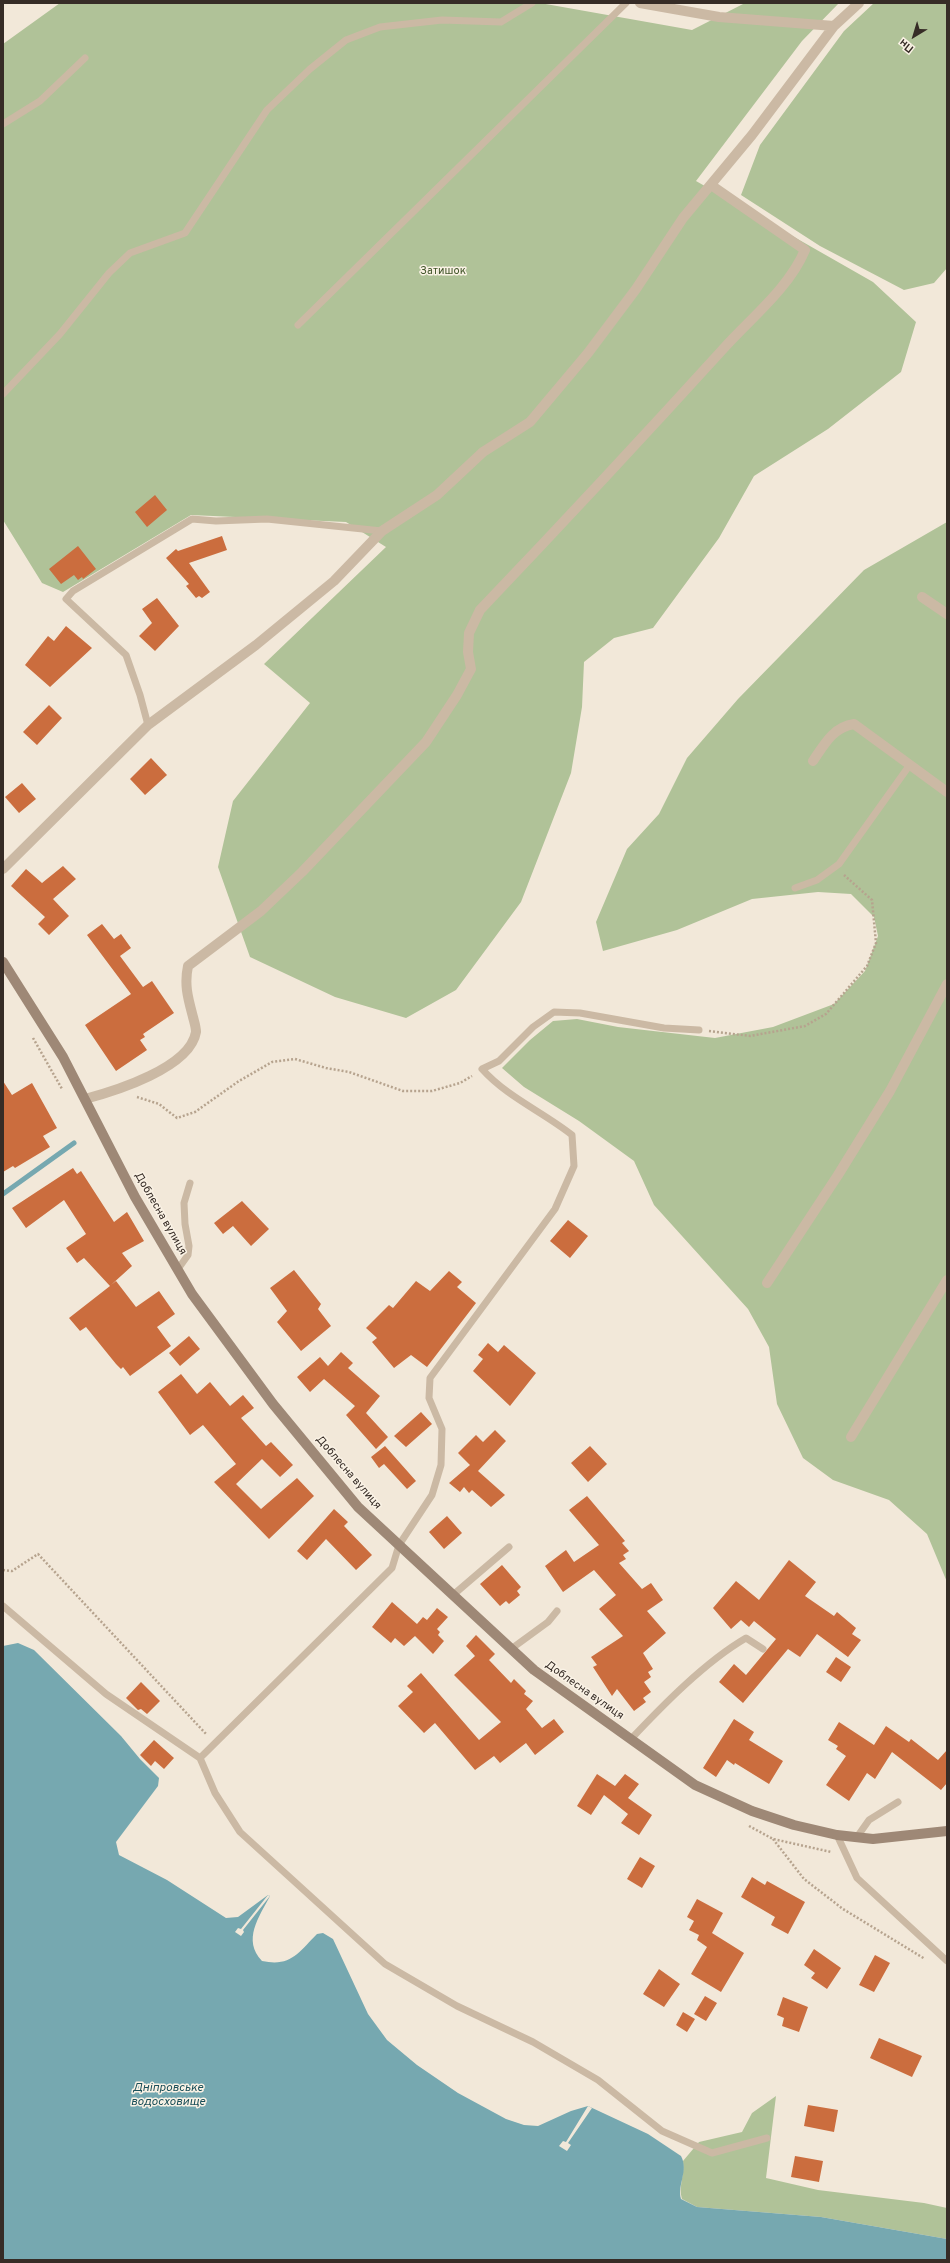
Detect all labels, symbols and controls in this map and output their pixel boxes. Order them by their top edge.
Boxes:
north arrow [894,16,934,56]
text: Пн [896,35,917,56]
park label: Затишок [420,265,466,279]
street label: Доблесна вулиця [131,1170,189,1258]
street label: Доблесна вулиця [313,1434,383,1512]
street label: Доблесна вулиця [542,1659,626,1723]
water label: Дніпровське водосховище [131,2082,205,2110]

